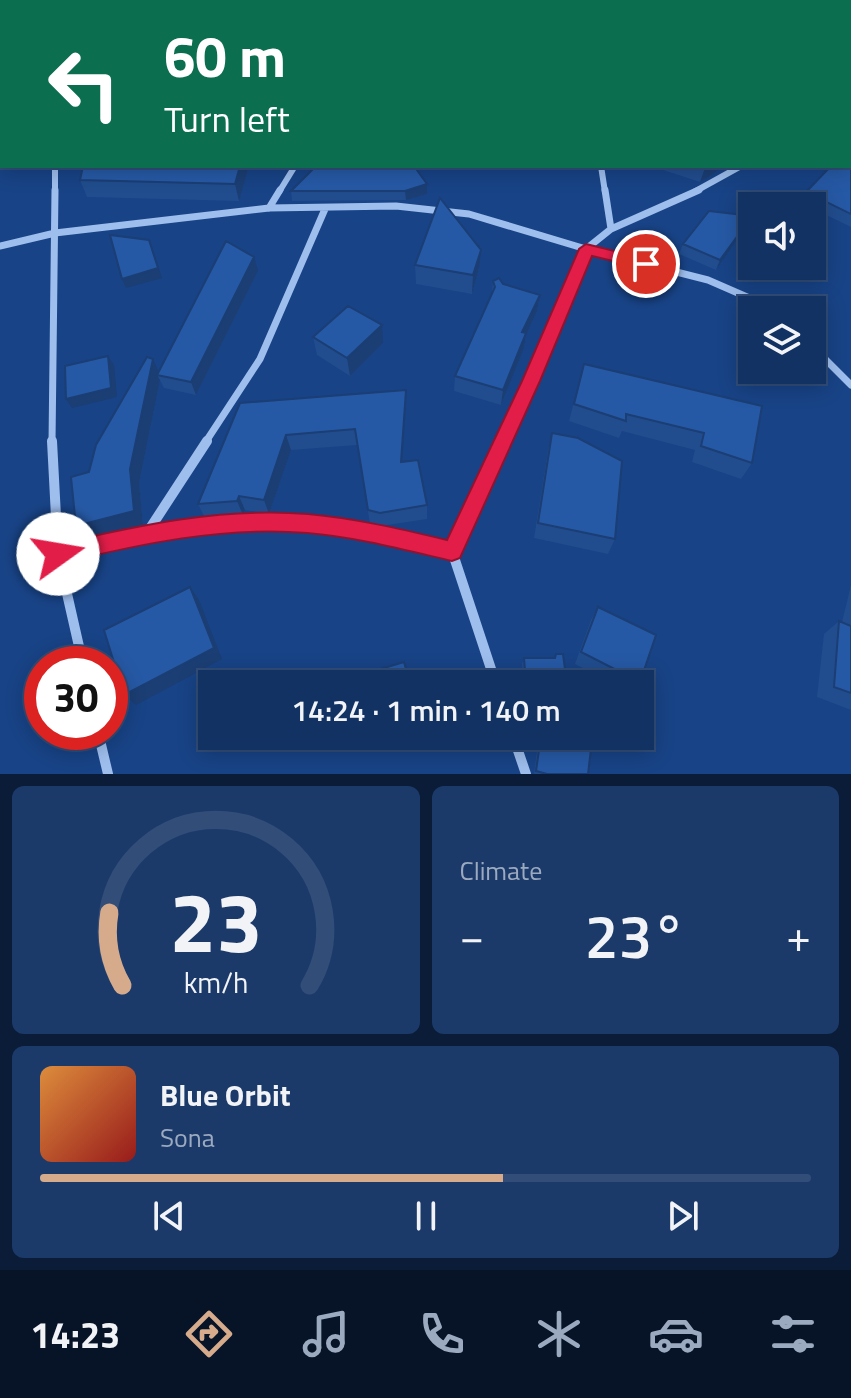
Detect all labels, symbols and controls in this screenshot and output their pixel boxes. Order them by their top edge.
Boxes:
text: 60 m [164,14,286,99]
icon: left [32,32,136,136]
text: Turn left [164,91,290,146]
map controls [738,192,826,384]
button: sound [738,192,826,280]
pin [612,230,680,298]
icon: arrive [624,242,668,286]
button: layers [738,296,826,384]
position arrow [16,512,100,596]
speed limit sign: 30 [24,646,128,750]
text: 14:24 · 1 min · 140 m [291,687,561,733]
text: Climate [460,851,542,890]
text: 23 [169,858,262,984]
text: 23° [585,890,686,981]
text: − [460,902,484,969]
text: + [786,902,811,969]
text: km/h [183,961,248,1004]
text: Blue Orbit [160,1072,291,1118]
text: Sona [160,1118,215,1157]
icon: previous [147,1194,191,1238]
icon: pause [404,1194,448,1238]
icon: next [661,1194,705,1238]
icon: directions [181,1306,237,1362]
icon: music [298,1306,354,1362]
icon: phone [414,1306,470,1362]
icon: climate [531,1306,587,1362]
icon: car [648,1306,704,1362]
icon: filters [765,1306,821,1362]
text: 14:23 [30,1307,120,1362]

